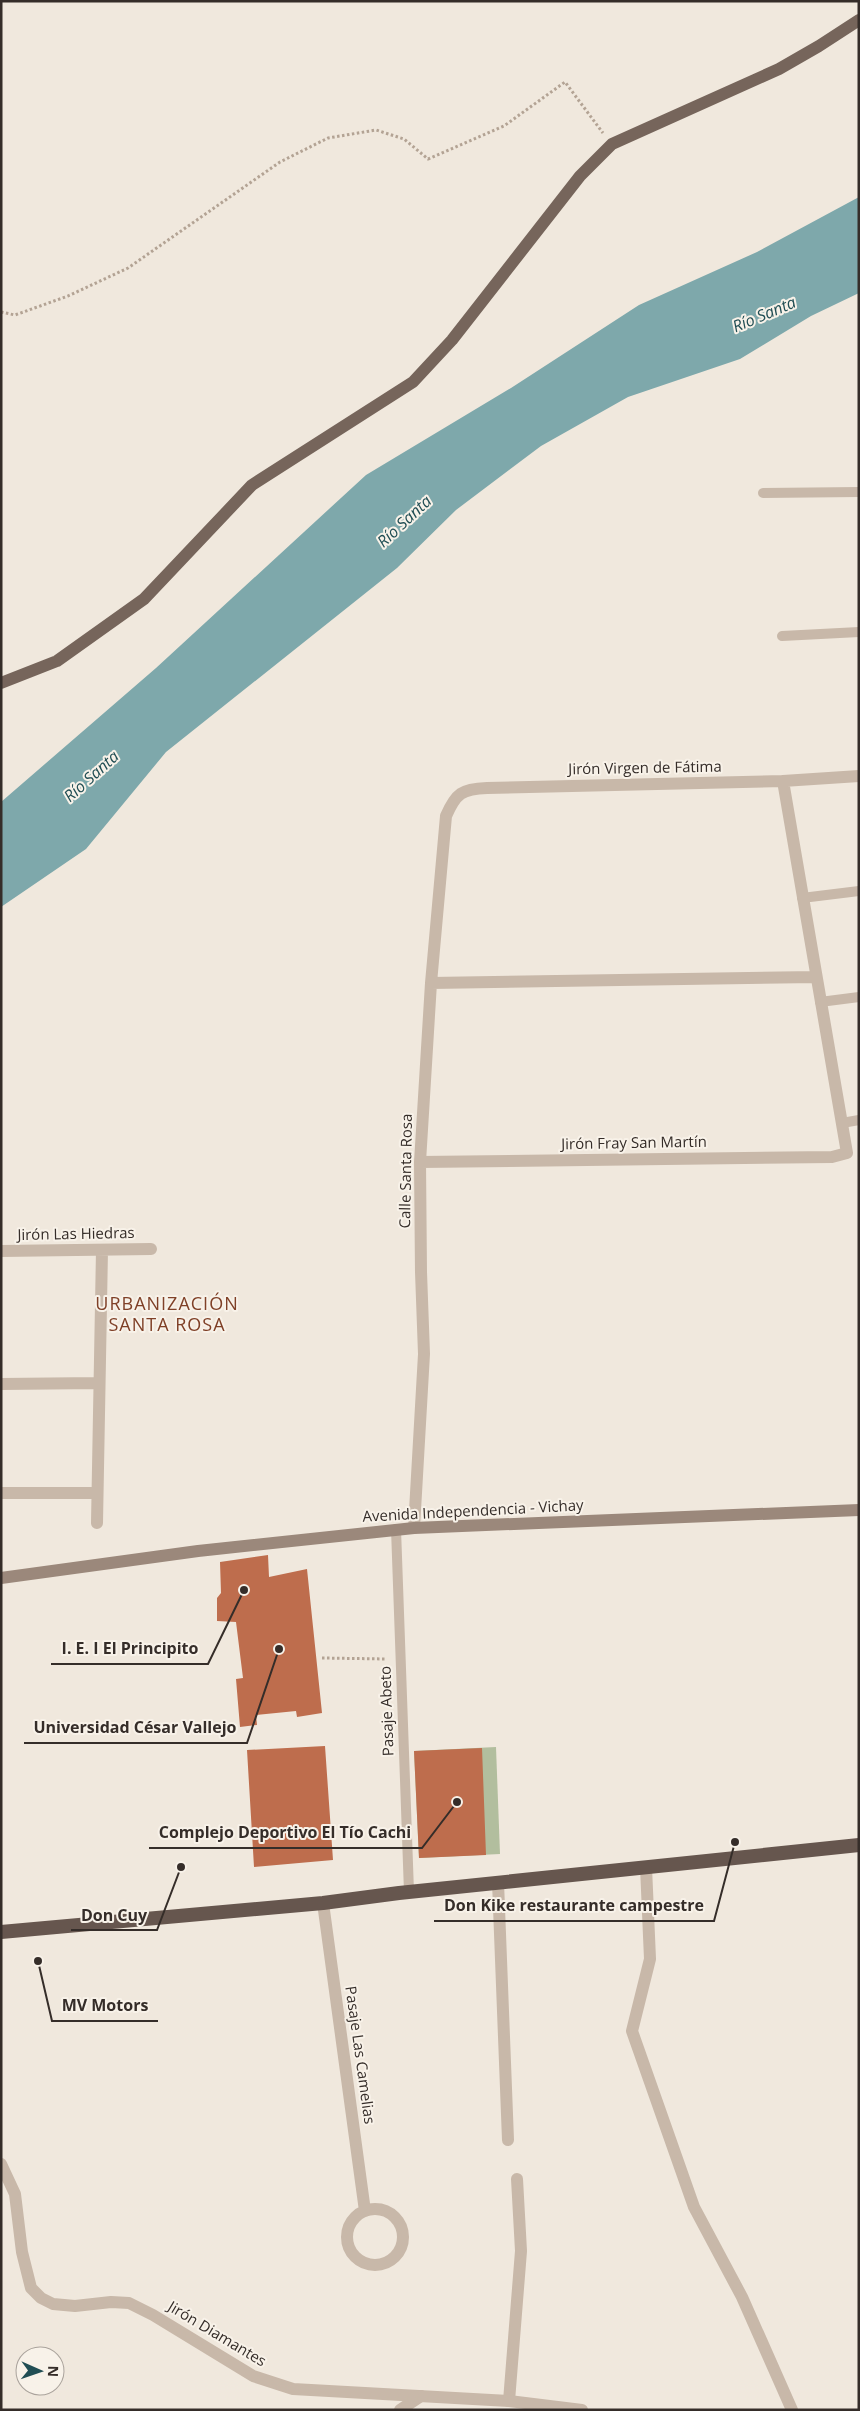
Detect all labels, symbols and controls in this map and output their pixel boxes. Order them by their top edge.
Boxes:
water label: Río Santa [729,291,799,337]
water label: Río Santa [372,490,436,552]
water label: Río Santa [59,745,123,807]
street label: Jirón Virgen de Fátima [566,756,722,778]
street label: Calle Santa Rosa [394,1113,416,1229]
street label: Jirón Fray San Martín [559,1131,707,1153]
street label: Jirón Las Hiedras [15,1222,135,1244]
district label: URBANIZACIÓN SANTA ROSA [95,1291,239,1336]
street label: Avenida Independencia - Vichay [362,1494,584,1526]
callout: I. E. I El Principito [51,1633,208,1664]
text: I. E. I El Principito [62,1637,199,1659]
street label: Pasaje Abeto [374,1666,398,1757]
callout: Universidad César Vallejo [24,1712,247,1743]
text: Universidad César Vallejo [34,1716,237,1738]
callout: Complejo Deportivo El Tío Cachi [149,1817,422,1848]
text: Complejo Deportivo El Tío Cachi [159,1821,411,1843]
callout: Don Kike restaurante campestre [434,1890,714,1921]
text: Don Kike restaurante campestre [444,1894,704,1916]
callout: Don Cuy [71,1899,157,1930]
text: Don Cuy [81,1904,148,1926]
street label: Pasaje Las Camelias [341,1984,381,2125]
callout: MV Motors [52,1990,158,2021]
text: MV Motors [62,1994,148,2016]
street label: Jirón Diamantes [163,2295,270,2370]
north arrow [15,2346,65,2396]
text: N [44,2365,63,2377]

